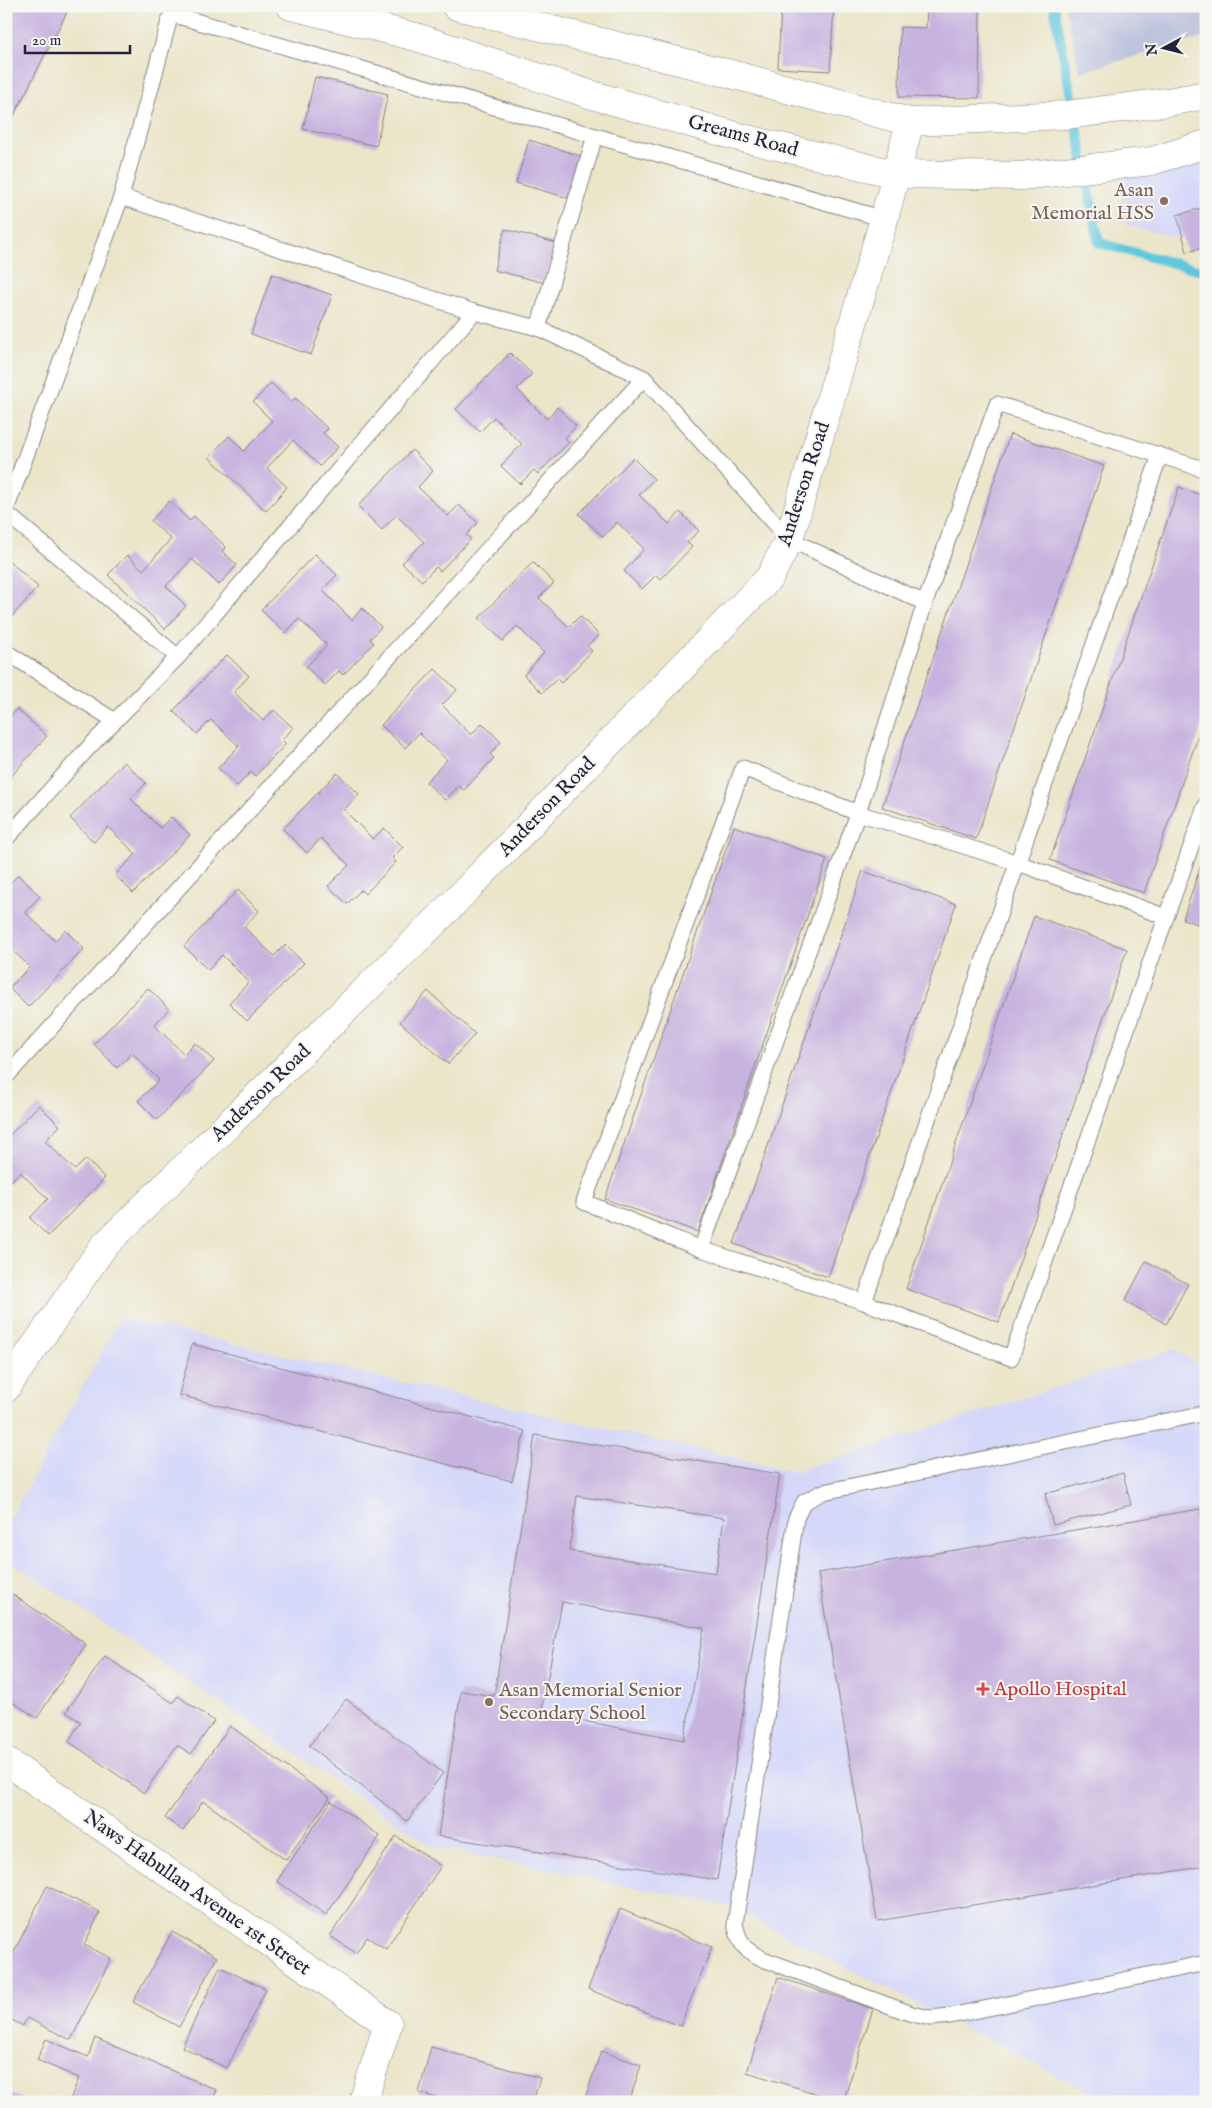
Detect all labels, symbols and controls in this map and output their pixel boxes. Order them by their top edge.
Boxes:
scale bar [25,22,130,54]
north arrow [1140,22,1190,72]
text: 20 m [32,31,62,50]
text: N [1142,42,1162,58]
street label: Greams Road [685,109,801,163]
place label: Asan Memorial HSS [1031,178,1154,226]
marker: Asan Memorial HSS [1158,195,1170,207]
street label: Anderson Road [772,418,836,550]
street label: Anderson Road [492,752,601,863]
street label: Anderson Road [205,1039,316,1148]
place label: Apollo Hospital [993,1677,1127,1702]
place label: Asan Memorial Senior Secondary School [498,1678,682,1726]
marker: Apollo Hospital [976,1682,990,1696]
marker: Asan Memorial Senior Secondary School [483,1696,495,1708]
street label: Naws Habullan Avenue 1st Street [78,1805,316,1981]

